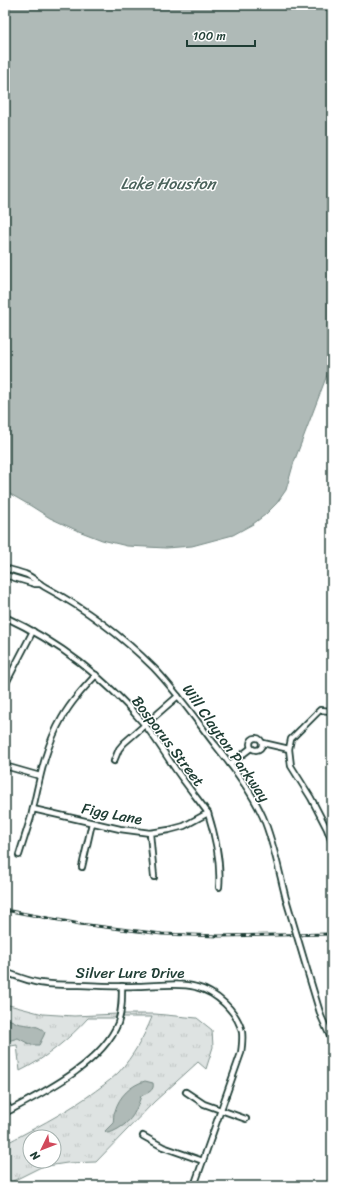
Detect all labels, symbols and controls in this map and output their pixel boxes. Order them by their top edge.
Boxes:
scale bar [187,22,255,48]
text: 100 m [193,25,226,47]
water label: Lake Houston [121,169,218,198]
street label: Will Clayton Parkway [175,678,277,808]
street label: Bosporus Street [125,690,211,793]
street label: Figg Lane [79,795,145,833]
street label: Silver Lure Drive [76,960,184,986]
north arrow [22,1129,62,1169]
text: N [25,1146,45,1165]

